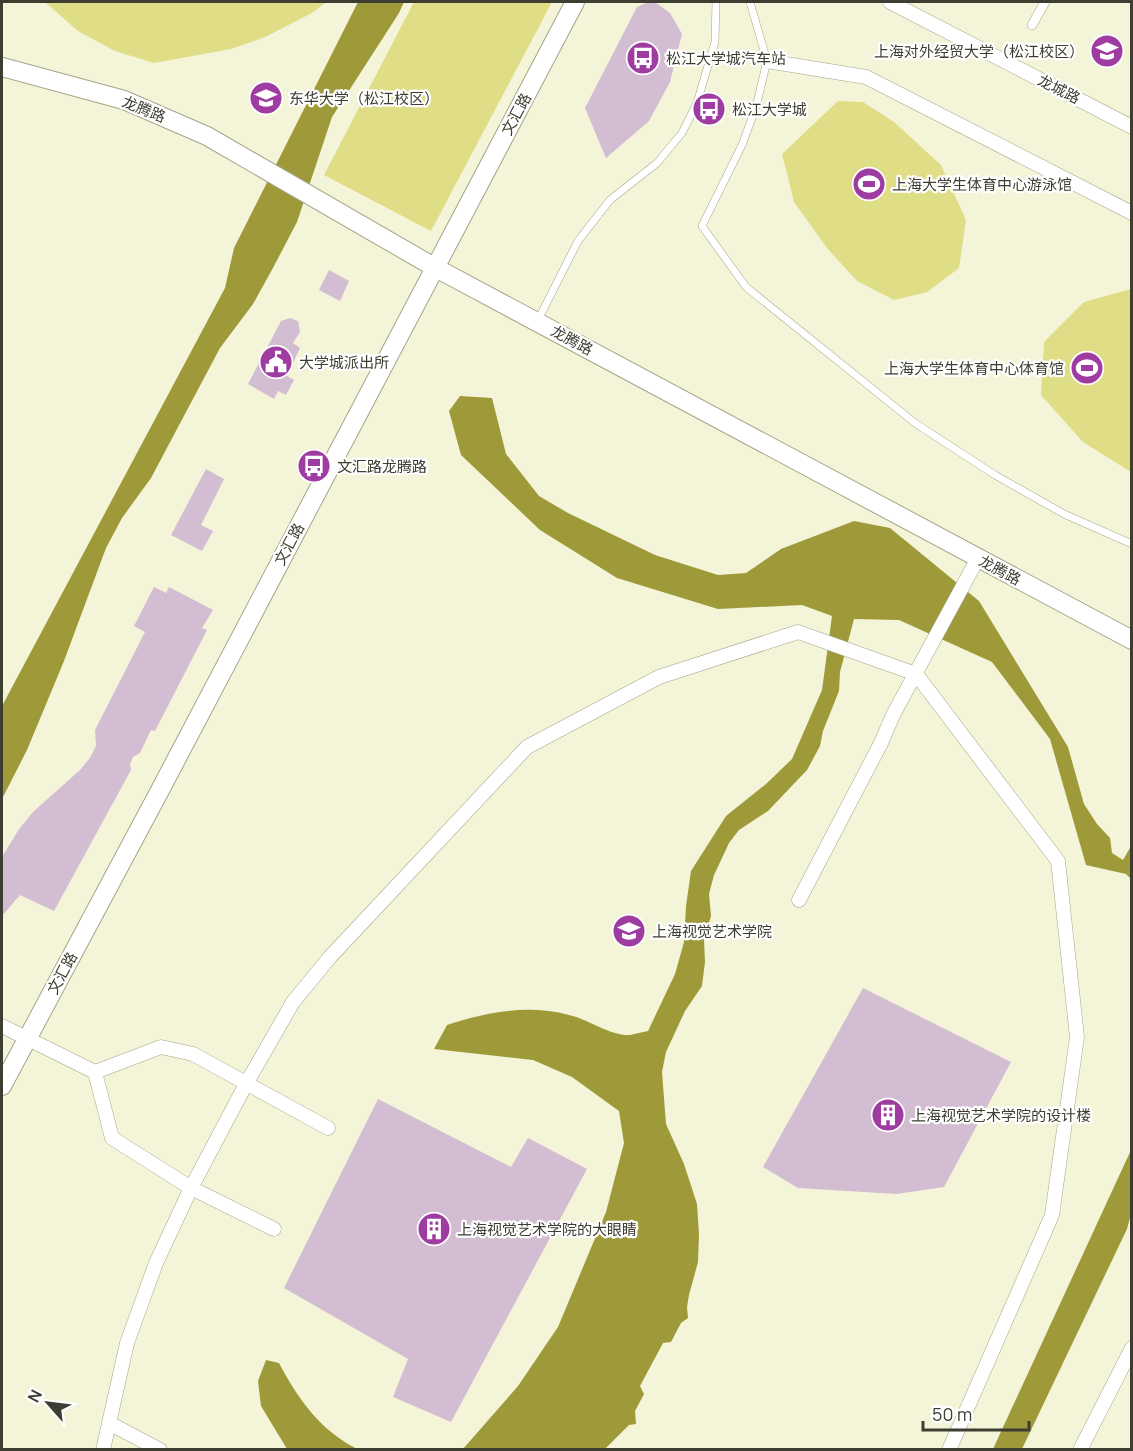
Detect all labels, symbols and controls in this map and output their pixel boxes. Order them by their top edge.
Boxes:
school or university icon: 上海对外经贸大学（松江校区） [1089,33,1125,69]
bus stop icon: 松江大学城汽车站 [625,40,661,76]
place label: 上海对外经贸大学（松江校区） [874,41,1084,62]
place label: 松江大学城汽车站 [666,48,786,69]
street label: 龙城路 [1034,69,1084,109]
school or university icon: 东华大学（松江校区） [248,80,284,116]
place label: 东华大学（松江校区） [289,88,439,109]
street label: 文汇路 [496,89,536,139]
street label: 龙腾路 [119,91,169,127]
bus stop icon: 松江大学城 [691,91,727,127]
place label: 松江大学城 [732,99,807,120]
sports icon: 上海大学生体育中心游泳馆 [851,166,887,202]
place label: 上海大学生体育中心游泳馆 [892,174,1072,195]
street label: 龙腾路 [547,320,597,360]
public building icon: 大学城派出所 [258,344,294,380]
sports icon: 上海大学生体育中心体育馆 [1069,350,1105,386]
place label: 大学城派出所 [299,352,389,373]
place label: 上海大学生体育中心体育馆 [884,358,1064,379]
bus stop icon: 文汇路龙腾路 [296,448,332,484]
place label: 文汇路龙腾路 [337,456,427,477]
street label: 文汇路 [269,519,309,569]
street label: 龙腾路 [975,550,1025,590]
school or university icon: 上海视觉艺术学院 [611,913,647,949]
place label: 上海视觉艺术学院 [652,921,772,942]
street label: 文汇路 [42,948,82,998]
building icon: 上海视觉艺术学院的设计楼 [870,1097,906,1133]
place label: 上海视觉艺术学院的设计楼 [911,1105,1091,1126]
building icon: 上海视觉艺术学院的大眼睛 [416,1211,452,1247]
place label: 上海视觉艺术学院的大眼睛 [457,1219,637,1240]
north arrow [18,1373,78,1433]
text: N [22,1386,47,1406]
scale bar [923,1394,1030,1432]
text: 50 m [932,1402,972,1426]

